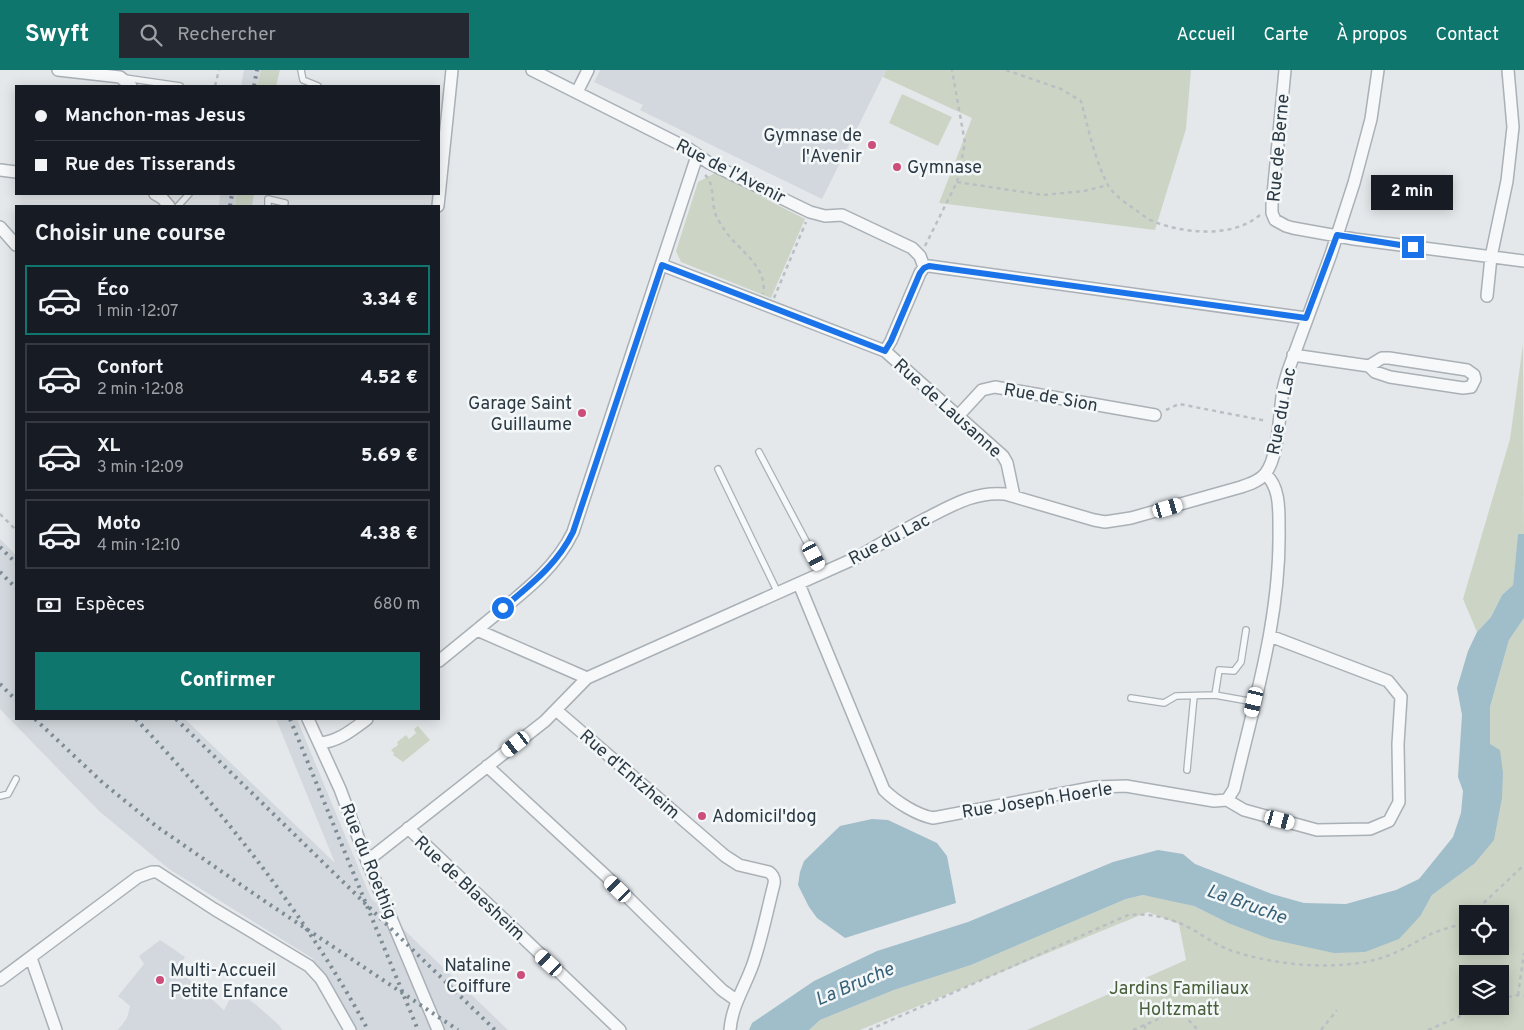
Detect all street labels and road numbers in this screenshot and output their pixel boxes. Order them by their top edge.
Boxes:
street label: Rue de Berne [1263,93,1296,203]
street label: Rue de l'Avenir [672,135,789,210]
street label: Rue de Lausanne [888,354,1006,464]
street label: Rue du Lac [1263,365,1302,457]
street label: Rue de Sion [1002,379,1100,418]
street label: Rue du Lac [845,509,934,571]
street label: Rue d'Entzheim [574,725,684,825]
street label: Rue Joseph Hoerle [960,778,1114,825]
street label: Rue du Roethig [334,800,401,923]
street label: Rue de Blaesheim [409,832,529,947]

